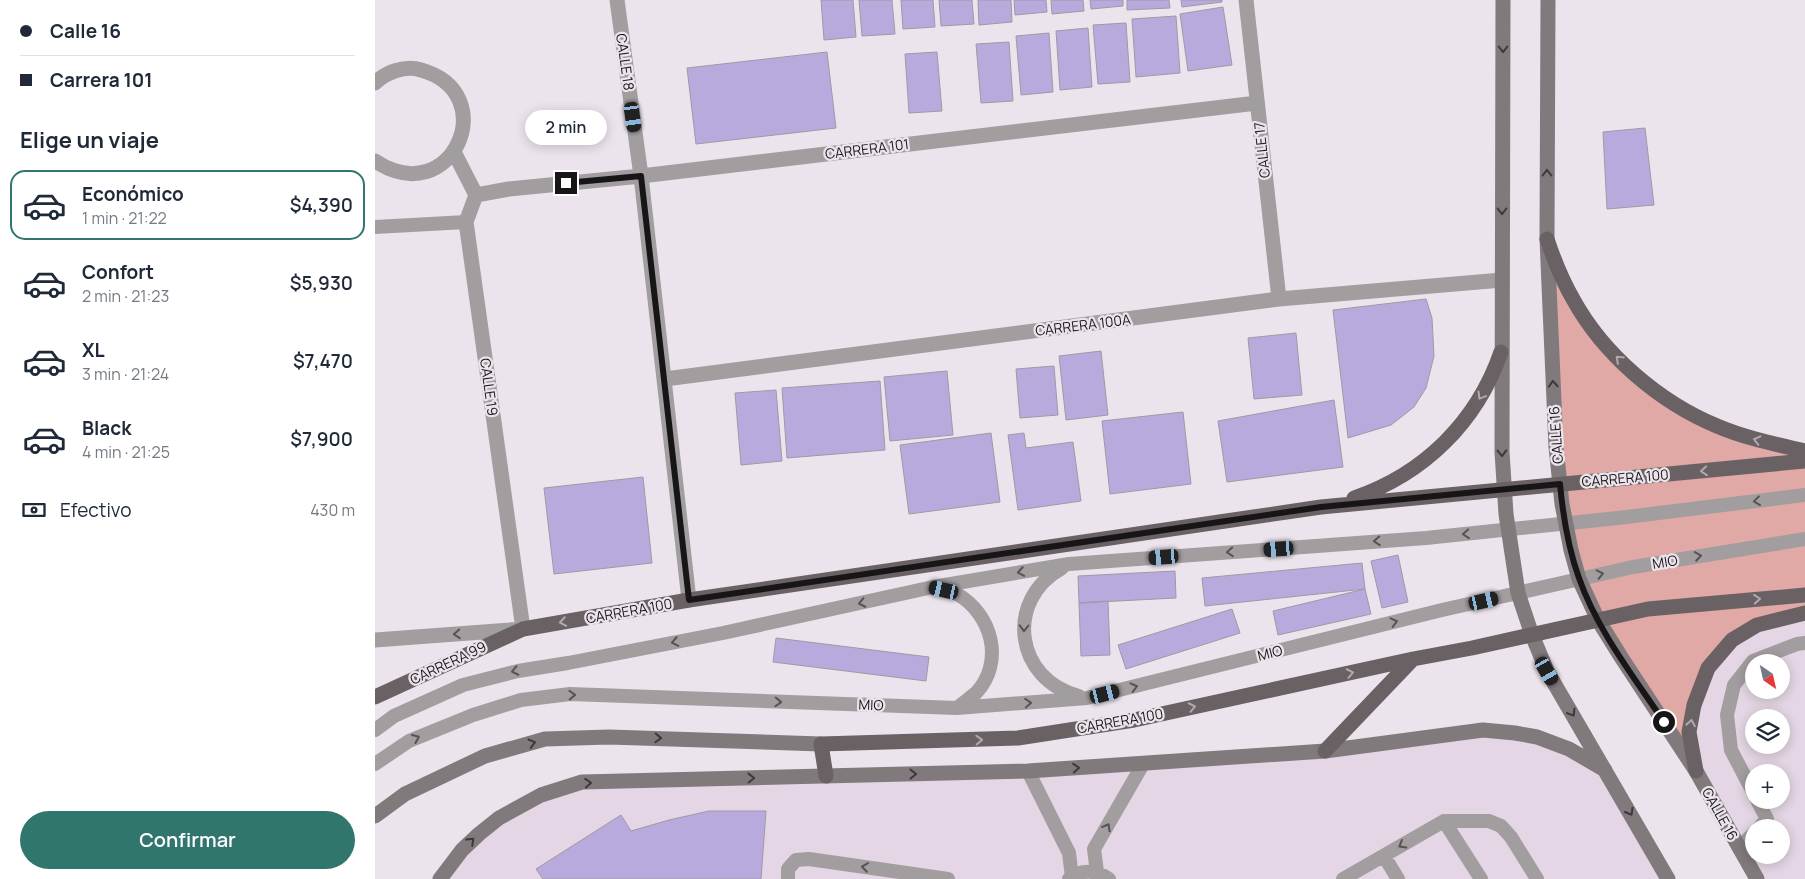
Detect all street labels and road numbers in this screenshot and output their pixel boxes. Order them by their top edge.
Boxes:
street label: CALLE 18 [612,32,639,92]
street label: CALLE 17 [1249,121,1274,179]
street label: CARRERA 101 [824,134,910,163]
street label: CARRERA 100A [1034,309,1132,340]
street label: CALLE 19 [476,357,503,417]
street label: CALLE 16 [1544,406,1567,465]
street label: CARRERA 100 [1581,464,1669,491]
street label: MIO [1651,550,1679,573]
street label: CARRERA 100 [584,594,674,627]
street label: CARRERA 99 [407,637,489,689]
street label: MIO [1255,640,1284,665]
street label: MIO [858,695,884,714]
street label: CARRERA 100 [1075,704,1165,737]
street label: CALLE 16 [1698,784,1743,844]

